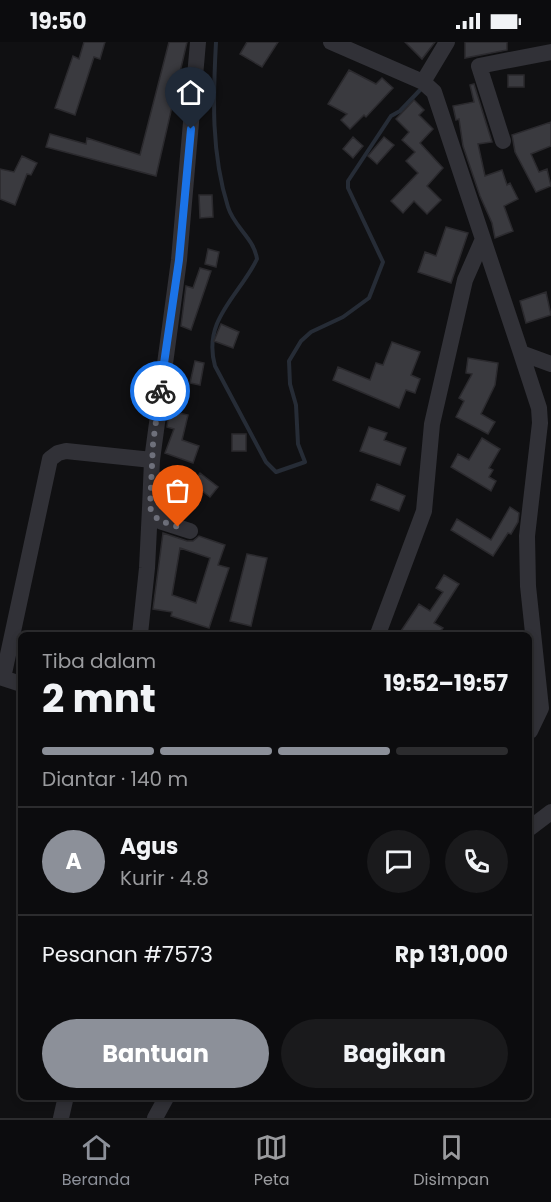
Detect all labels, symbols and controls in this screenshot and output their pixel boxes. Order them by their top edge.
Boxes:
text: 19:50 [30,6,87,37]
pin [165,67,216,129]
icon: home [174,76,207,109]
courier [130,361,190,421]
icon: bike [144,375,177,408]
pin [152,465,203,527]
icon: bag [161,474,194,507]
text: Tiba dalam [42,647,156,675]
text: 19:52–19:57 [384,668,508,699]
text: 2 mnt [42,671,156,726]
text: Diantar · 140 m [42,765,188,793]
button: chat [367,830,430,893]
button: phone [445,830,508,893]
text: Agus [120,831,178,862]
text: A [65,846,82,877]
text: Kurir · 4.8 [120,864,209,892]
text: Pesanan #7573 [42,939,213,970]
text: Rp 131,000 [395,939,508,970]
button: Bantuan [42,1019,269,1088]
button: Bagikan [281,1019,508,1088]
tab: Beranda [62,1131,130,1192]
tab: Peta [254,1131,290,1192]
tab: Disimpan [413,1131,489,1192]

